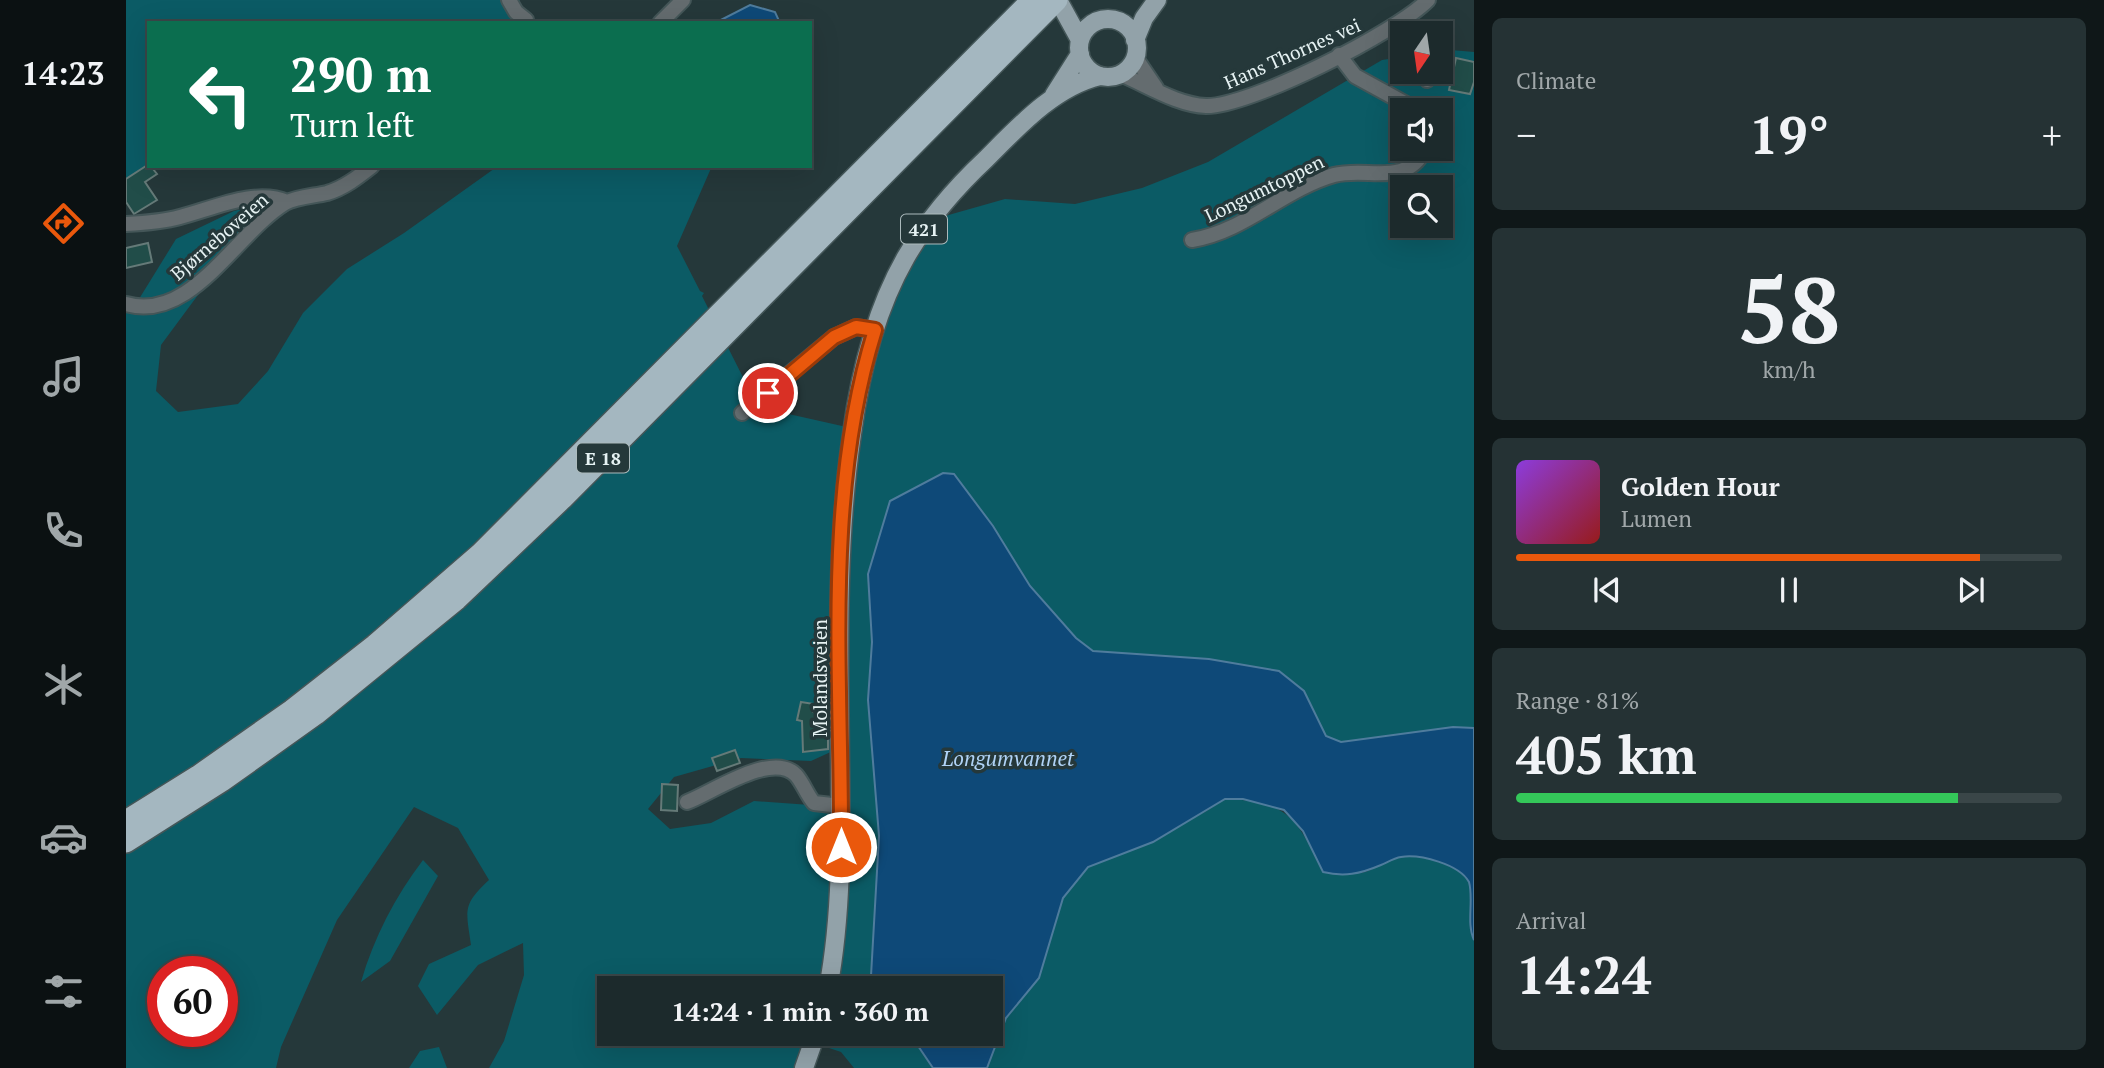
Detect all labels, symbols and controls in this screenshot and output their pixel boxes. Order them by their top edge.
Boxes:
street label: Hans Thornes vei [1220,12,1364,94]
north arrow [1390,21,1452,84]
map controls [1390,21,1453,238]
text: 290 m [290,41,432,106]
icon: left [175,49,266,140]
text: 14:23 [21,52,105,94]
text: Climate [1516,65,1596,96]
button: sound [1390,98,1453,161]
text: 19° [1749,100,1829,169]
text: Turn left [290,104,414,146]
text: − [1516,110,1536,160]
text: + [2042,110,2062,160]
street label: Longumtoppen [1200,148,1328,228]
button: search [1390,175,1453,238]
street label: Bjørneboveien [165,187,273,285]
icon: directions [39,199,88,248]
road number: 421 [901,214,947,244]
text: 58 [1738,248,1840,369]
icon: music [39,352,88,401]
text: km/h [1762,354,1816,385]
pin [738,363,798,423]
icon: arrive [749,374,787,412]
road number: E 18 [577,444,629,472]
text: Golden Hour [1621,469,1780,503]
text: Lumen [1621,503,1692,534]
icon: phone [39,506,88,555]
icon: previous [1588,571,1626,609]
icon: pause [1770,571,1808,609]
icon: next [1952,571,1990,609]
street label: Molandsveien [807,619,832,737]
icon: climate [39,660,88,709]
text: Range · 81% [1516,685,1639,716]
text: 405 km [1516,720,1697,789]
water label: Longumvannet [941,744,1075,772]
position arrow [804,810,878,884]
icon: car [39,813,88,862]
text: Arrival [1516,905,1587,936]
text: 14:24 [1516,940,1651,1009]
speed limit sign: 60 [147,956,238,1047]
icon: filters [39,967,88,1016]
text: 14:24 · 1 min · 360 m [671,994,929,1028]

